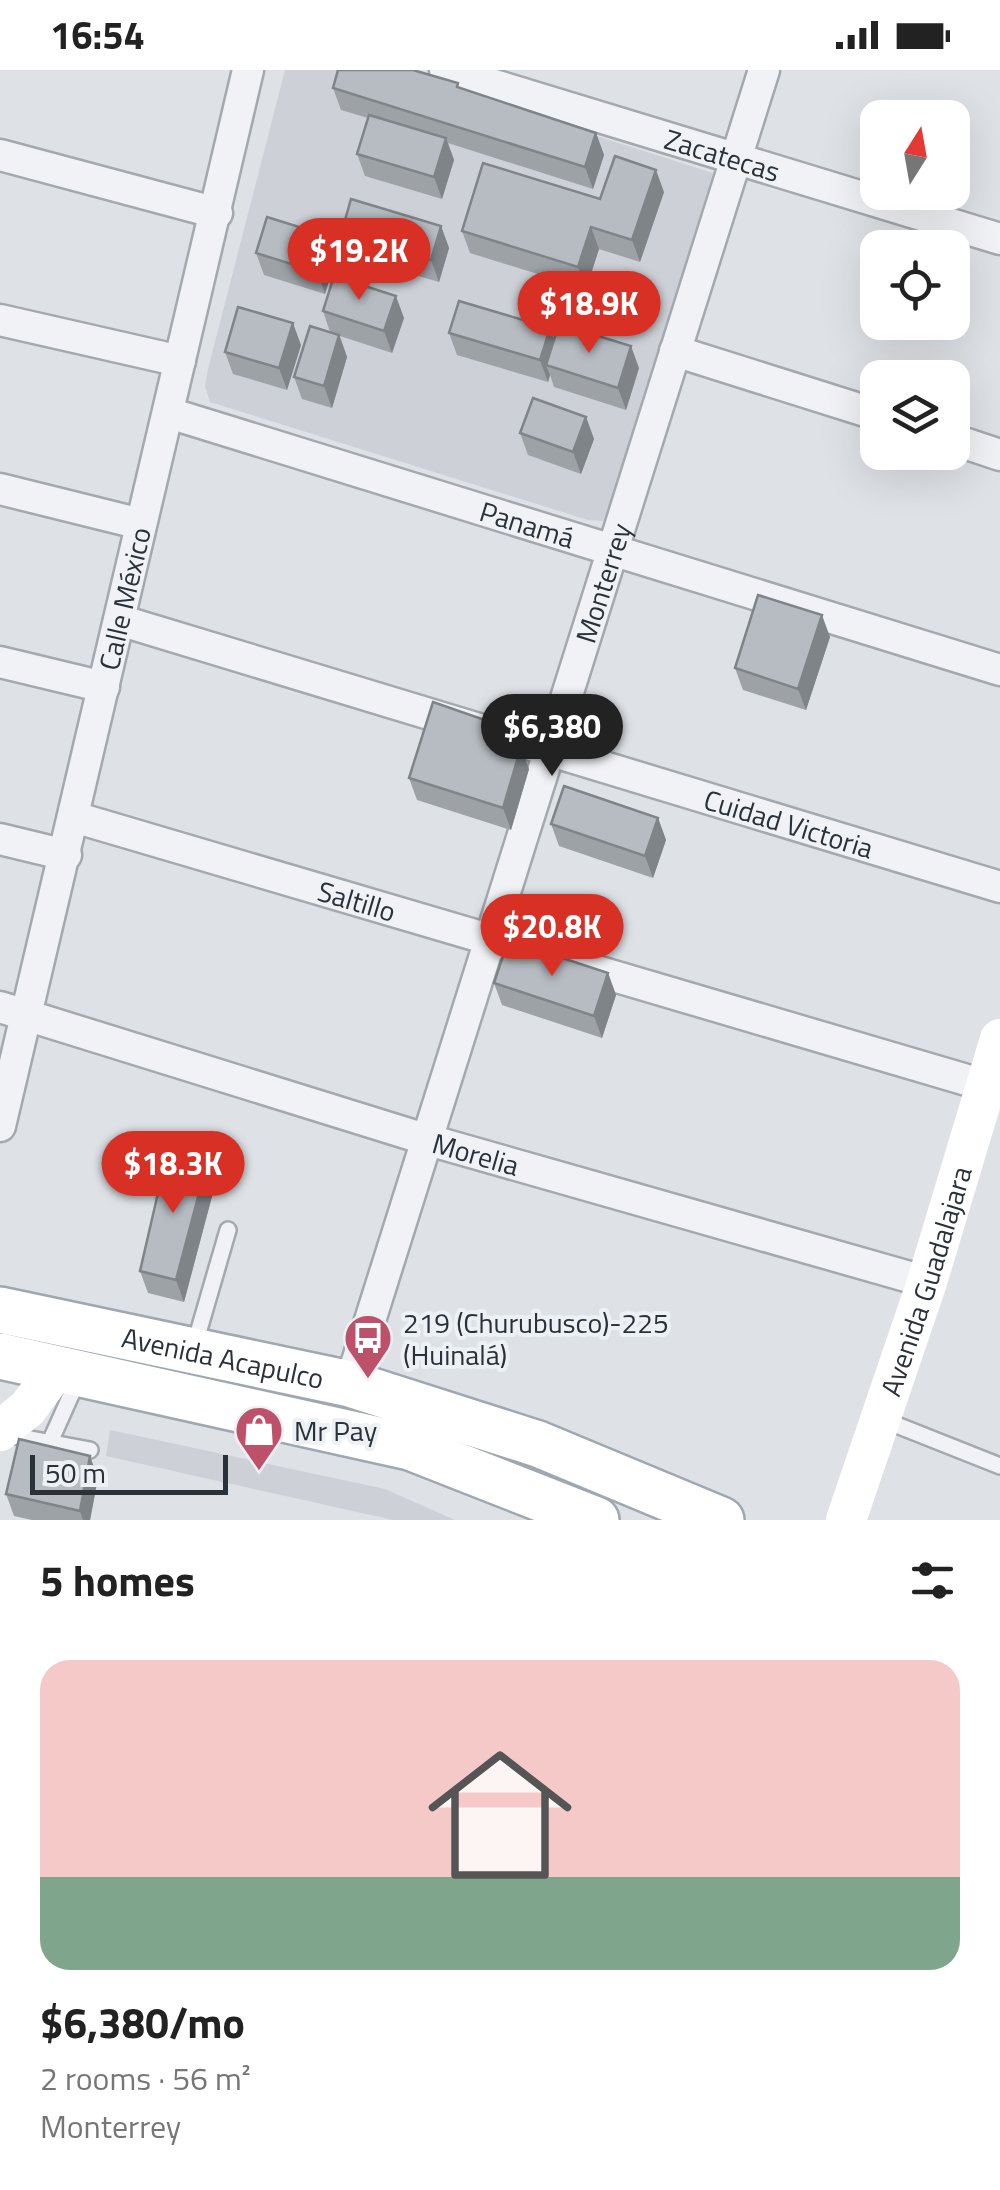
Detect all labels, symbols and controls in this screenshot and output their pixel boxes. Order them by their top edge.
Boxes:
text: 16:54 [50,6,145,64]
north arrow [860,100,970,210]
map controls [860,100,970,470]
street label: Zacatecas [659,117,785,192]
pin: $19.2K [278,218,440,303]
text: $19.2K [310,226,408,274]
button: locate [860,230,970,340]
pin: $18.9K [508,271,670,356]
text: $18.9K [540,279,638,327]
button: layers [860,360,970,470]
street label: Panamá [475,489,580,559]
street label: Monterrey [563,517,642,648]
street label: Calle México [86,523,161,674]
pin: $6,380 [471,694,633,779]
text: $6,380 [503,702,601,750]
street label: Cuidad Victoria [699,777,879,869]
street label: Saltillo [313,869,401,932]
pin: $20.8K [471,894,633,979]
text: $20.8K [503,902,601,950]
street label: Morelia [428,1121,524,1186]
pin: $18.3K [92,1131,254,1216]
text: $18.3K [124,1139,222,1187]
street label: Avenida Guadalajara [868,1161,982,1402]
place label: 219 (Churubusco)-225 (Huinalá) [403,1301,669,1376]
bus stop icon: 219 (Churubusco)-225 (Huinalá) [342,1312,394,1380]
street label: Avenida Acapulco [118,1315,328,1399]
shop icon: Mr Pay [233,1404,285,1472]
place label: Mr Pay [294,1409,377,1452]
scale bar [30,1450,228,1494]
text: 50 m [45,1451,106,1494]
text: 5 homes [40,1548,195,1612]
icon: filters [905,1553,960,1608]
icon: home [410,1725,590,1905]
text: $6,380/mo [40,1990,245,2054]
text: 2 rooms · 56 m² [40,2054,251,2102]
text: Monterrey [40,2102,181,2150]

